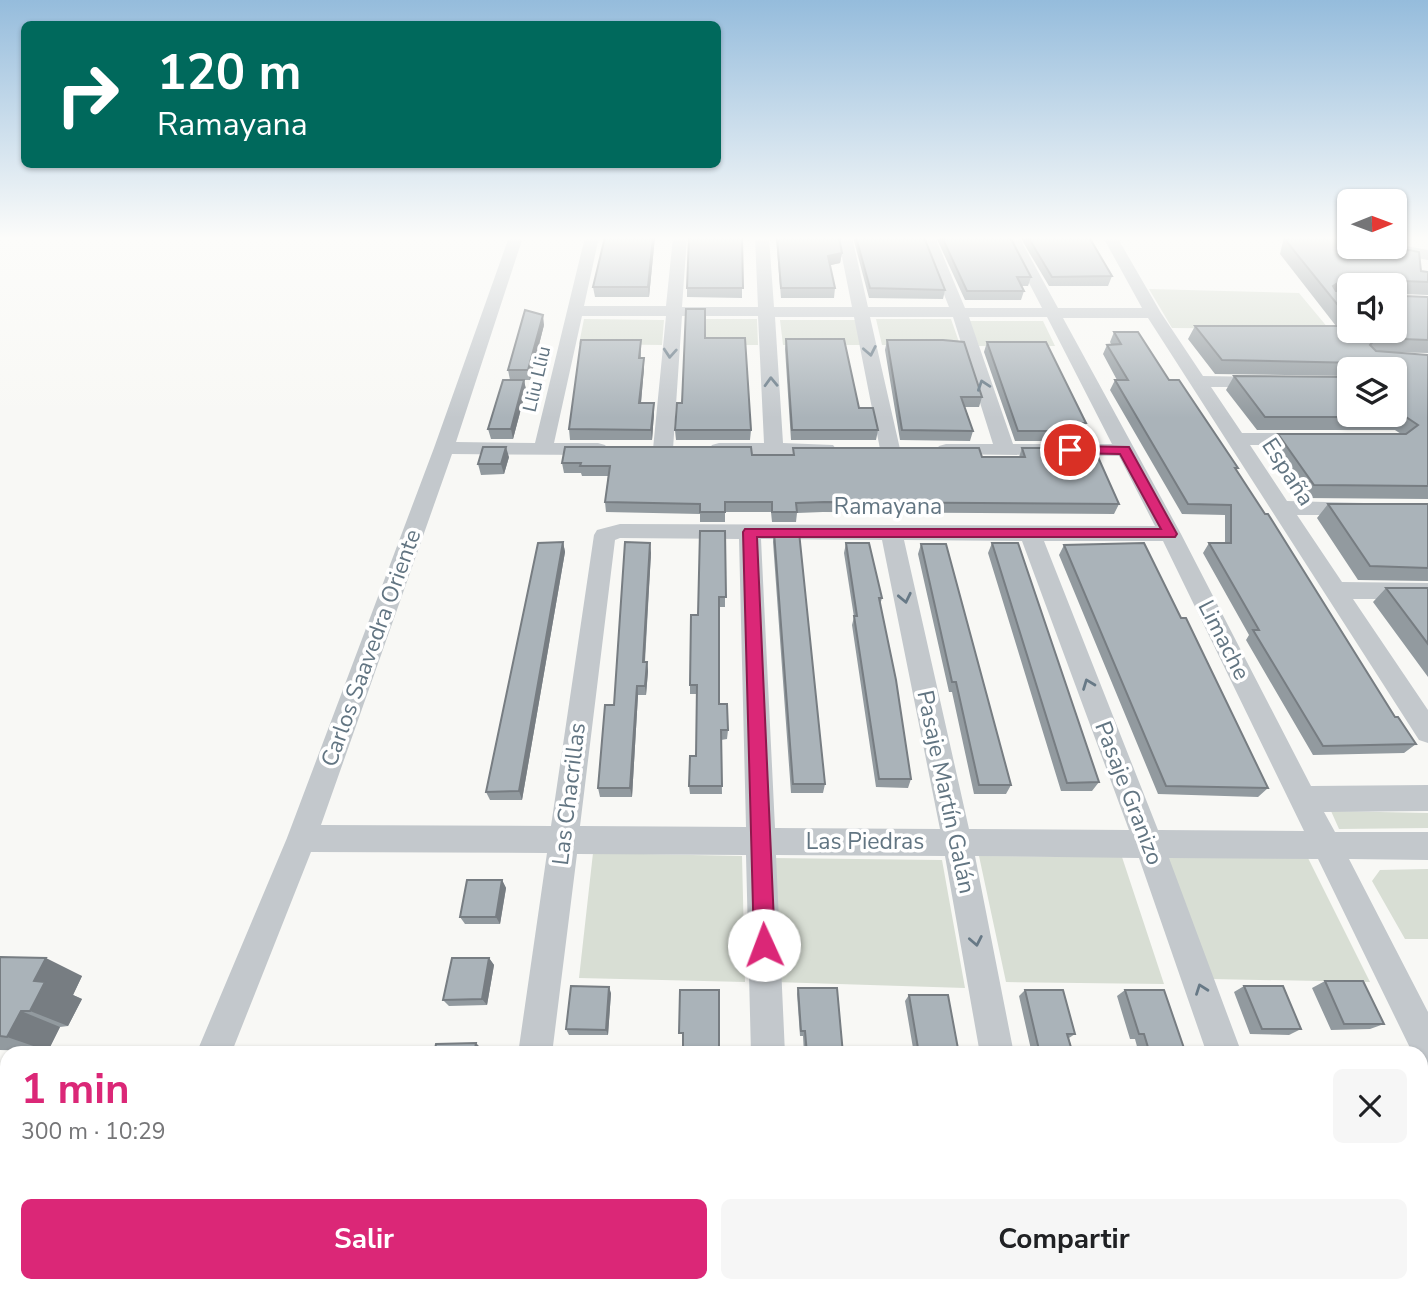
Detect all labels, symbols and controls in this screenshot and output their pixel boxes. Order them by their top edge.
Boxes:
text: 120 m [157,39,301,106]
icon: right [42,49,133,140]
text: Ramayana [157,103,308,146]
north arrow [1337,189,1407,259]
map controls [1337,189,1407,427]
button: sound [1337,273,1407,343]
street label: Lliu Lliu [517,343,557,415]
one-way arrow [861,345,876,357]
one-way arrow [662,348,677,359]
button: layers [1337,357,1407,427]
one-way arrow [764,376,779,387]
one-way arrow [977,380,992,392]
pin [1040,420,1100,480]
icon: arrive [1051,431,1089,469]
street label: España [1255,432,1321,512]
street label: Ramayana [834,491,942,522]
street label: Carlos Saavedra Oriente [314,525,428,771]
one-way arrow [897,592,912,604]
street label: Limache [1191,595,1257,685]
one-way arrow [1082,679,1096,691]
street label: Pasaje Martín Galán [909,688,983,896]
street label: Pasaje Granizo [1087,717,1171,869]
street label: Las Chacrillas [545,721,593,867]
street label: Las Piedras [806,826,924,857]
position arrow [727,908,801,982]
one-way arrow [968,935,983,947]
one-way arrow [1196,984,1210,996]
text: 1 min [21,1061,130,1118]
button: close [1333,1069,1407,1143]
text: 300 m · 10:29 [21,1116,166,1147]
button: Salir [21,1199,707,1279]
button: Compartir [721,1199,1407,1279]

